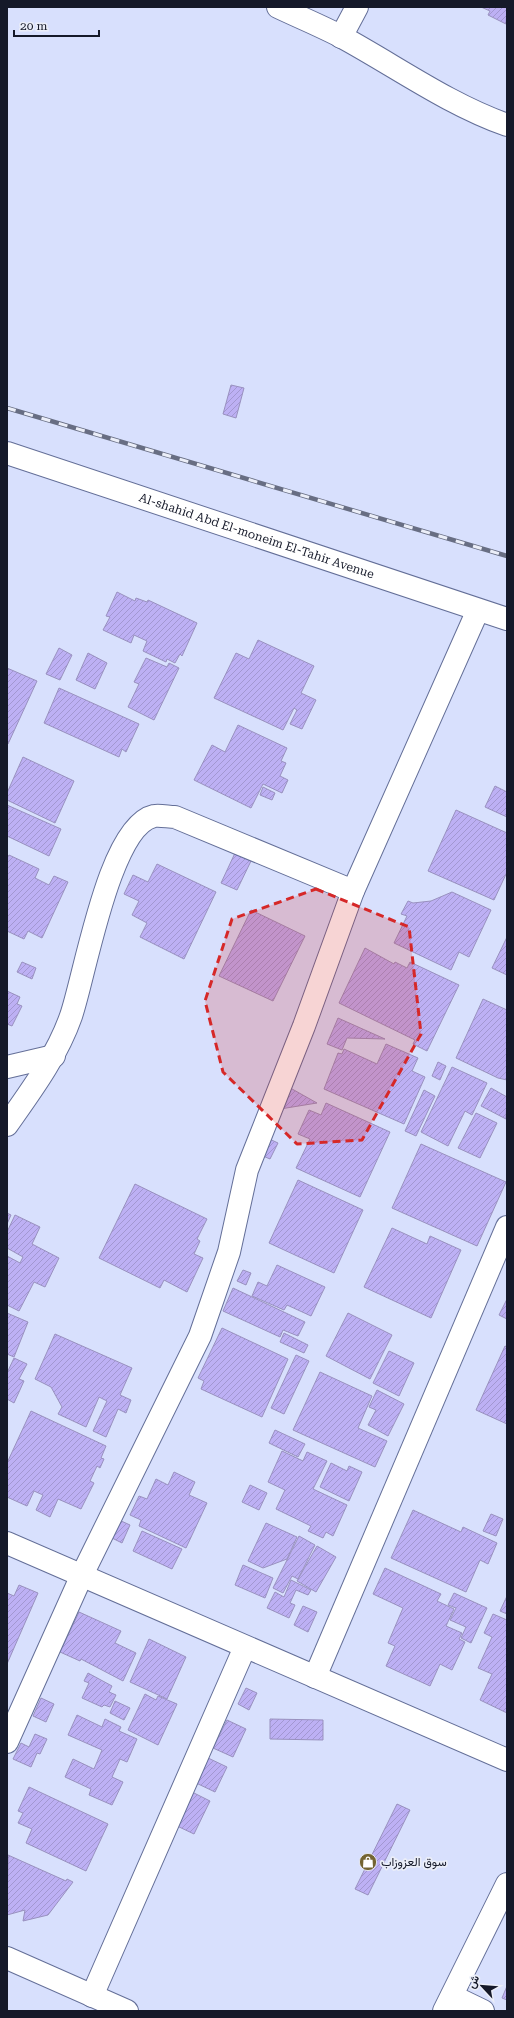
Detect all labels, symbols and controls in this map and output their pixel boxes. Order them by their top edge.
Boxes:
scale bar [14,12,99,38]
text: 20 m [20,19,47,33]
street label: Al-shahid Abd El-moneim El-Tahir Avenue [137,490,376,582]
shop icon: سوق العزوزاب [358,1852,378,1872]
place label: سوق العزوزاب [381,1855,447,1870]
north arrow [462,1966,502,2006]
text: ش [465,1973,482,1991]

